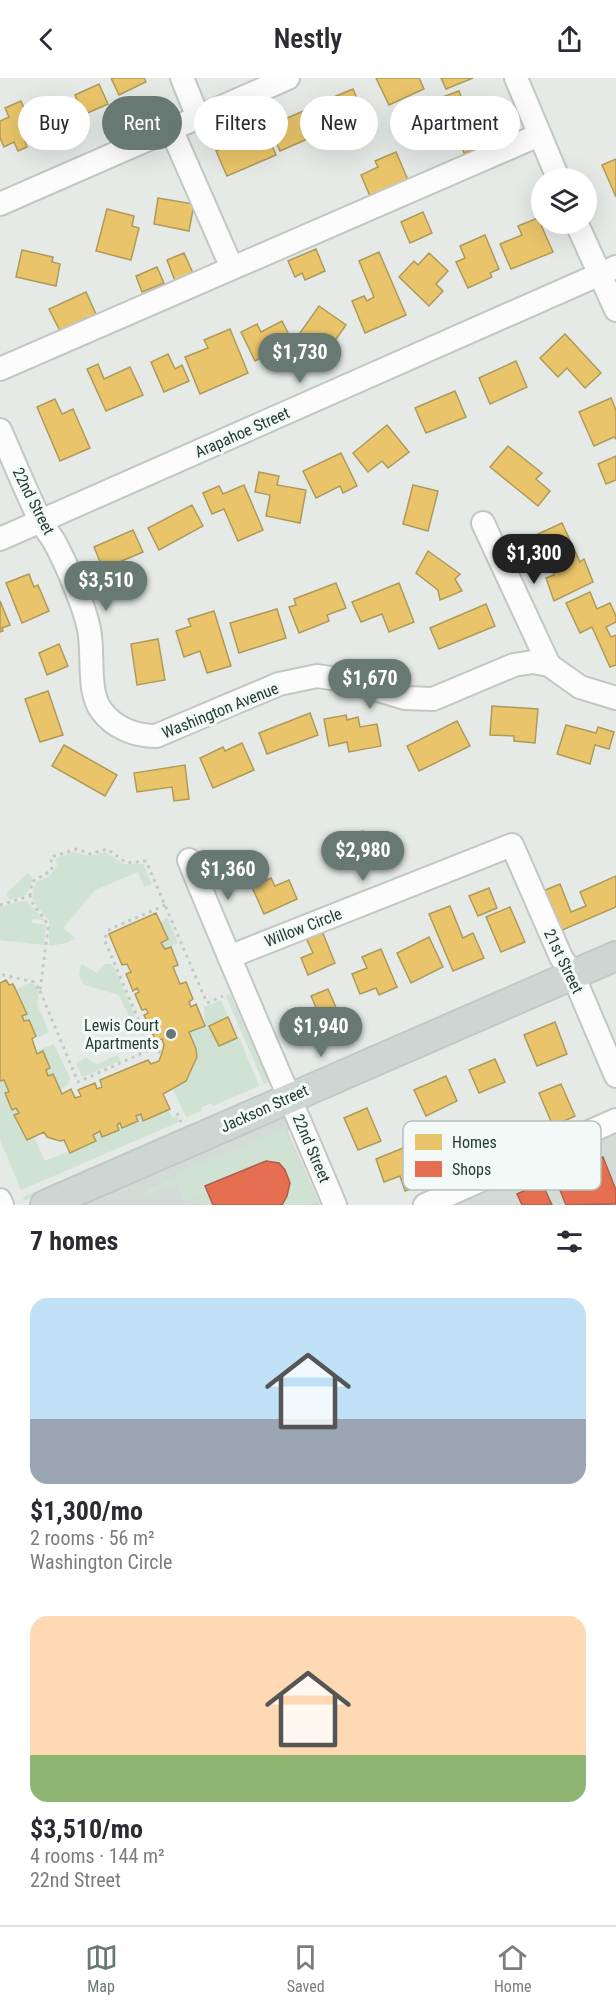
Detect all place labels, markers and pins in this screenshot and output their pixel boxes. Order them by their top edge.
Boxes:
pin: $1,730 [251,333,349,384]
pin: $1,300 [485,534,583,585]
pin: $3,510 [57,561,155,612]
pin: $1,670 [321,659,419,710]
pin: $2,980 [314,831,412,882]
pin: $1,360 [179,850,277,901]
pin: $1,940 [272,1007,370,1058]
place label: Lewis Court Apartments [84,1016,159,1053]
marker: Lewis Court Apartments [164,1027,178,1041]

